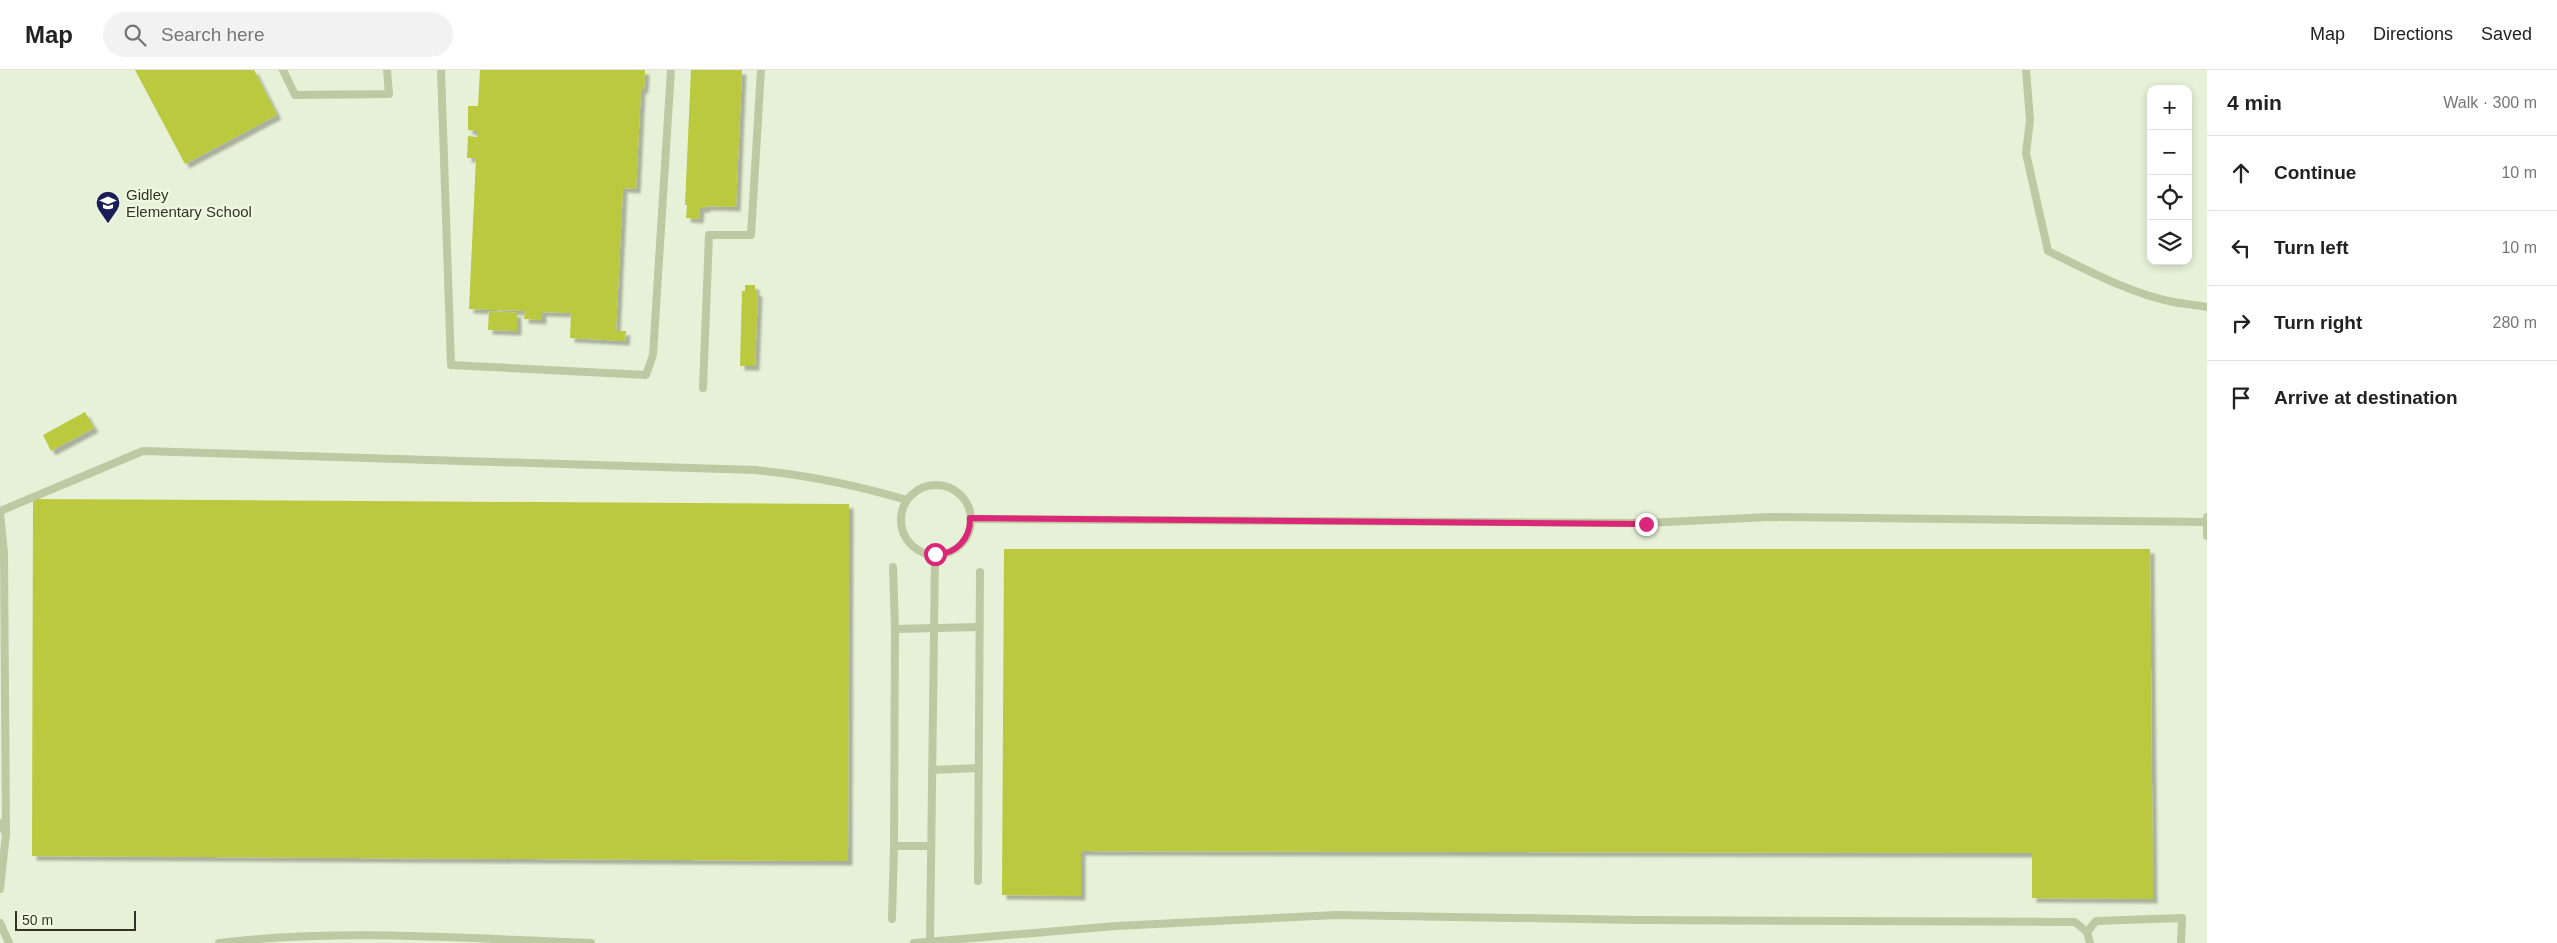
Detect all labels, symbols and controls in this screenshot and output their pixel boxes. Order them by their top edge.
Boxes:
search box [103,12,453,57]
text: Map [25,21,73,48]
icon: search [121,21,149,49]
text: Search here [161,24,265,45]
text: Map [2310,24,2345,44]
text: Directions [2373,24,2453,44]
text: Saved [2481,24,2532,44]
map controls [2147,85,2192,265]
button: + [2147,85,2192,130]
text: 4 min [2227,91,2282,114]
text: Walk · 300 m [2443,94,2537,111]
button: − [2147,130,2192,175]
icon: ahead [2227,159,2255,187]
text: Continue [2274,162,2356,183]
text: 10 m [2501,164,2537,181]
button: locate [2147,175,2192,220]
place label: Gidley Elementary School [126,186,252,220]
school or university icon: Gidley Elementary School [95,190,121,224]
button: layers [2147,220,2192,265]
icon: left [2227,234,2255,262]
text: Turn left [2274,237,2349,258]
text: 10 m [2501,239,2537,256]
icon: right [2227,309,2255,337]
text: Turn right [2274,312,2362,333]
text: 280 m [2493,314,2537,331]
icon: arrive [2227,384,2255,412]
text: Arrive at destination [2274,387,2458,408]
route end [1635,513,1658,536]
route start [924,543,947,566]
scale bar [15,908,136,931]
text: 50 m [22,912,53,928]

